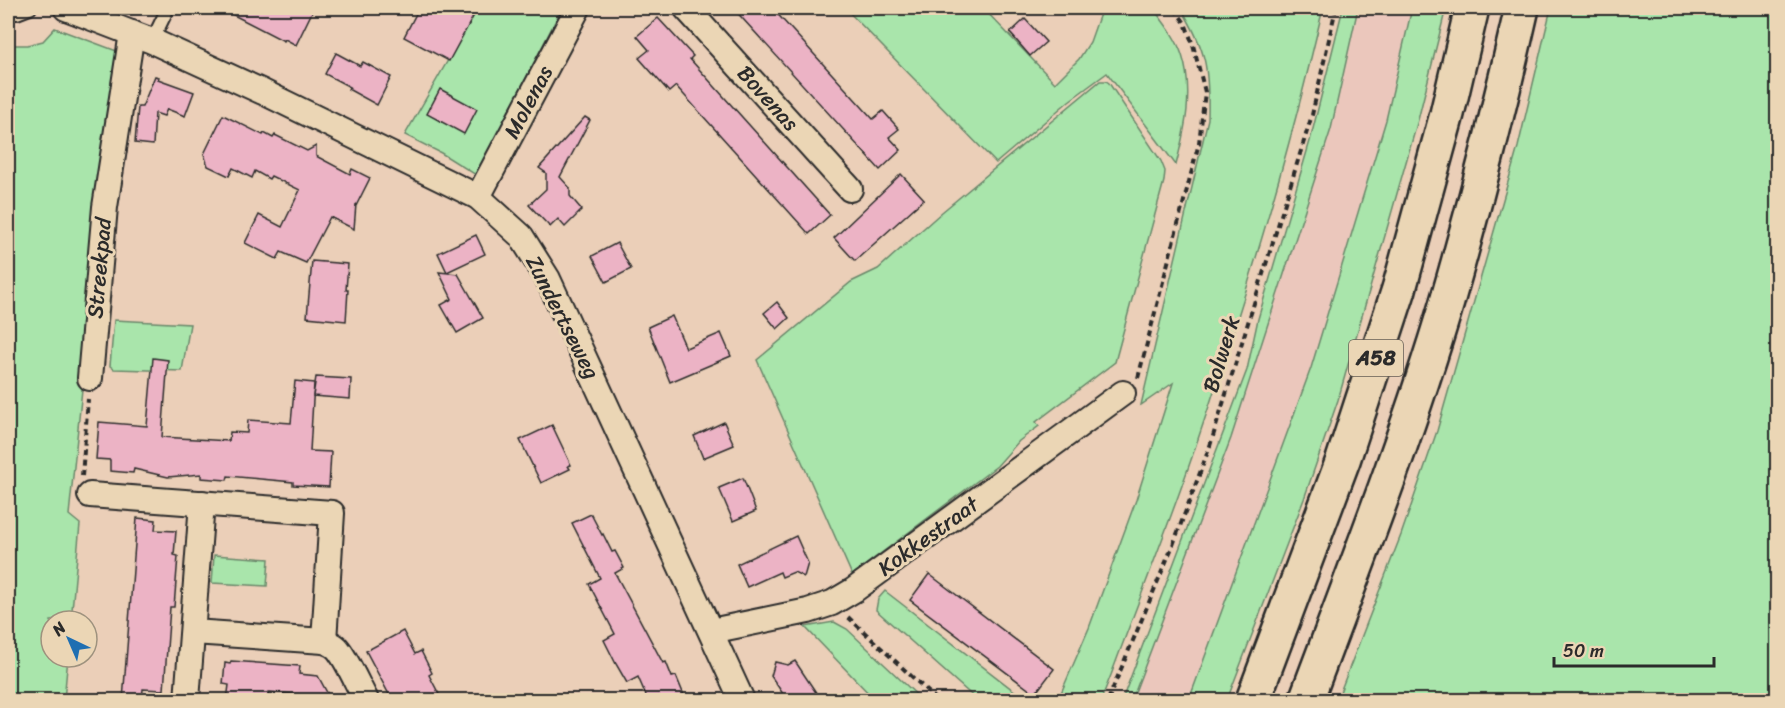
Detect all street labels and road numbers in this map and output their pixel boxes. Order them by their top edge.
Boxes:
street label: Bovenas [727,56,809,140]
street label: Molenas [492,58,564,146]
street label: Streekpad [75,215,123,320]
street label: Zundertseweg [515,248,611,386]
street label: Bolwerk [1191,310,1251,397]
road number: A58 [1349,340,1403,376]
street label: Kokkestraat [869,485,988,586]

